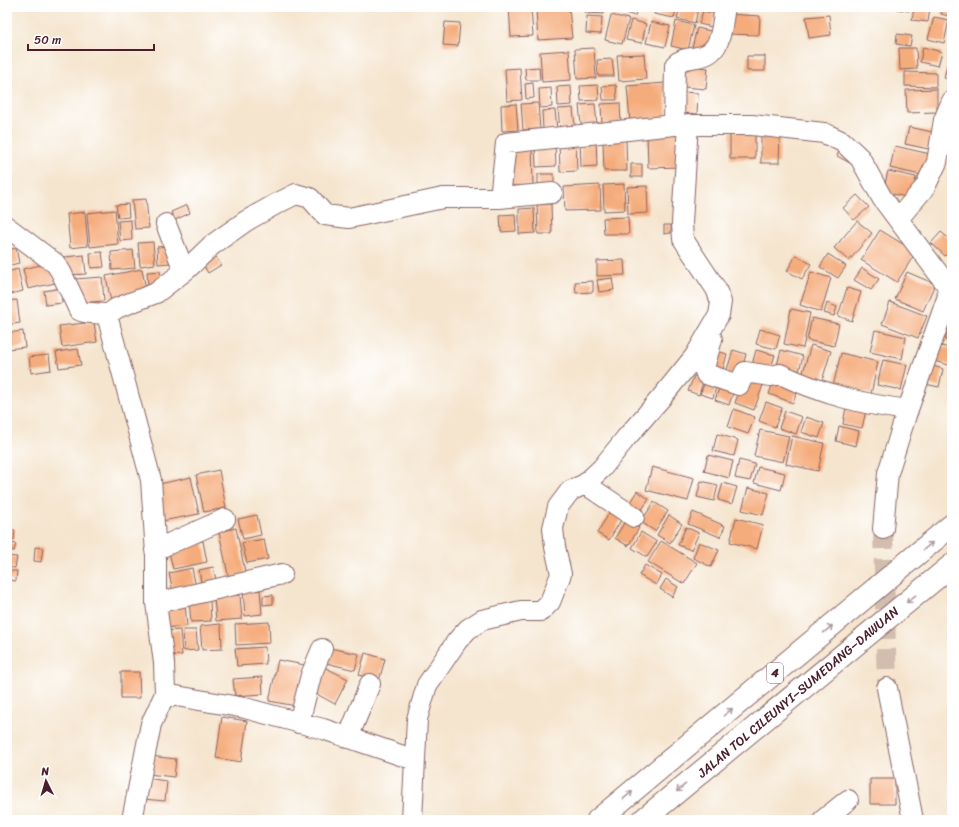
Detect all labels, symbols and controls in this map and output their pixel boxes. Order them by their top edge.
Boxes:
scale bar [28,26,154,52]
text: 50 m [34,29,61,51]
one-way arrow [922,541,933,550]
one-way arrow [906,594,917,603]
street label: JALAN TOL CILEUNYI–SUMEDANG–DAWUAN [691,600,904,784]
one-way arrow [822,624,833,633]
road number: 4 [767,663,783,683]
one-way arrow [722,707,733,716]
north arrow [26,761,66,801]
text: N [40,762,50,781]
one-way arrow [676,784,687,793]
one-way arrow [622,791,633,800]

